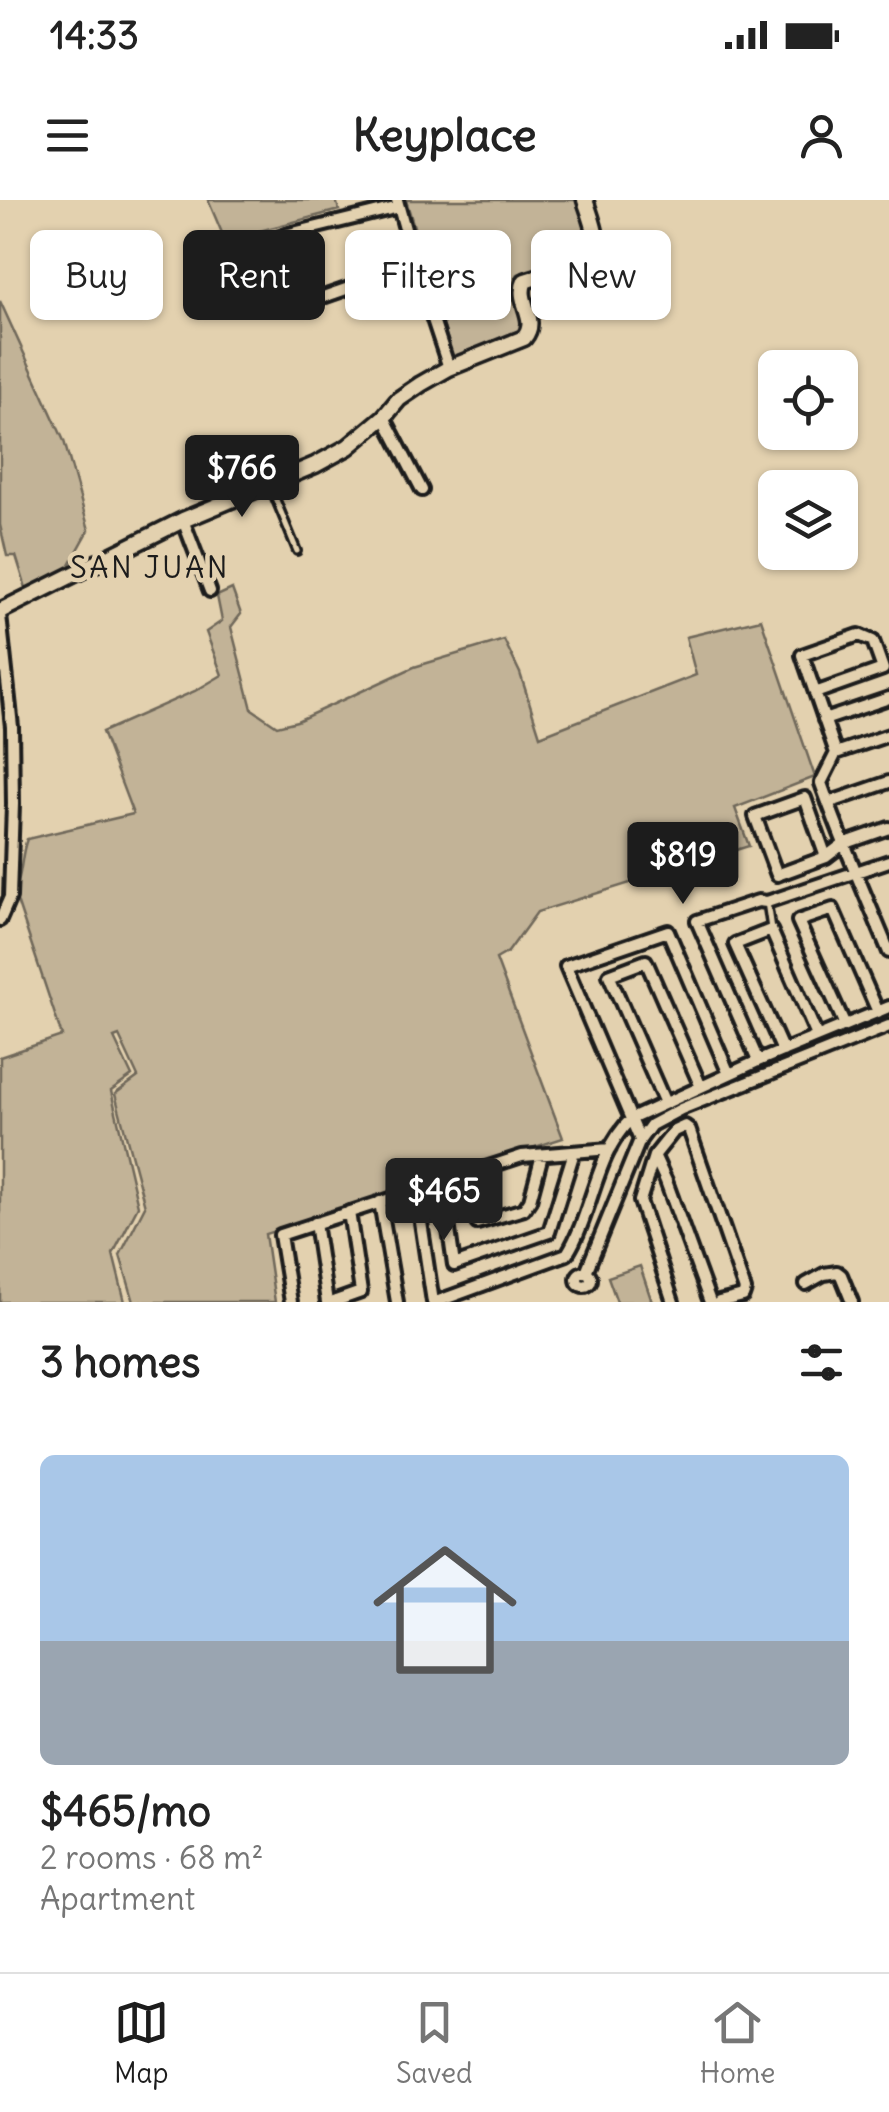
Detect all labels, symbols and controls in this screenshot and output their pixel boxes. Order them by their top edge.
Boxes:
text: 14:33 [50,12,139,59]
text: Keyplace [352,107,537,163]
icon: menu [40,108,95,163]
icon: person [794,108,849,163]
chip: Buy [30,230,163,320]
chip: Rent [183,230,325,320]
chip: Filters [345,230,511,320]
chip: New [531,230,671,320]
map controls [758,350,858,570]
button: locate [758,350,858,450]
pin: $766 [183,435,301,520]
text: $766 [207,447,277,488]
button: layers [758,470,858,570]
district label: SAN JUAN [70,548,230,586]
pin: $819 [624,822,742,907]
text: $819 [649,834,717,875]
pin: $465 [385,1158,503,1243]
text: $465 [407,1170,481,1211]
icon: filters [794,1335,849,1390]
text: 3 homes [40,1336,200,1388]
icon: home [355,1520,535,1700]
text: $465/mo [40,1785,211,1837]
text: 2 rooms · 68 m² [40,1837,263,1878]
text: Apartment [40,1878,195,1919]
tab: Map [114,1995,169,2091]
tab: Saved [396,1995,473,2091]
tab: Home [700,1995,775,2091]

